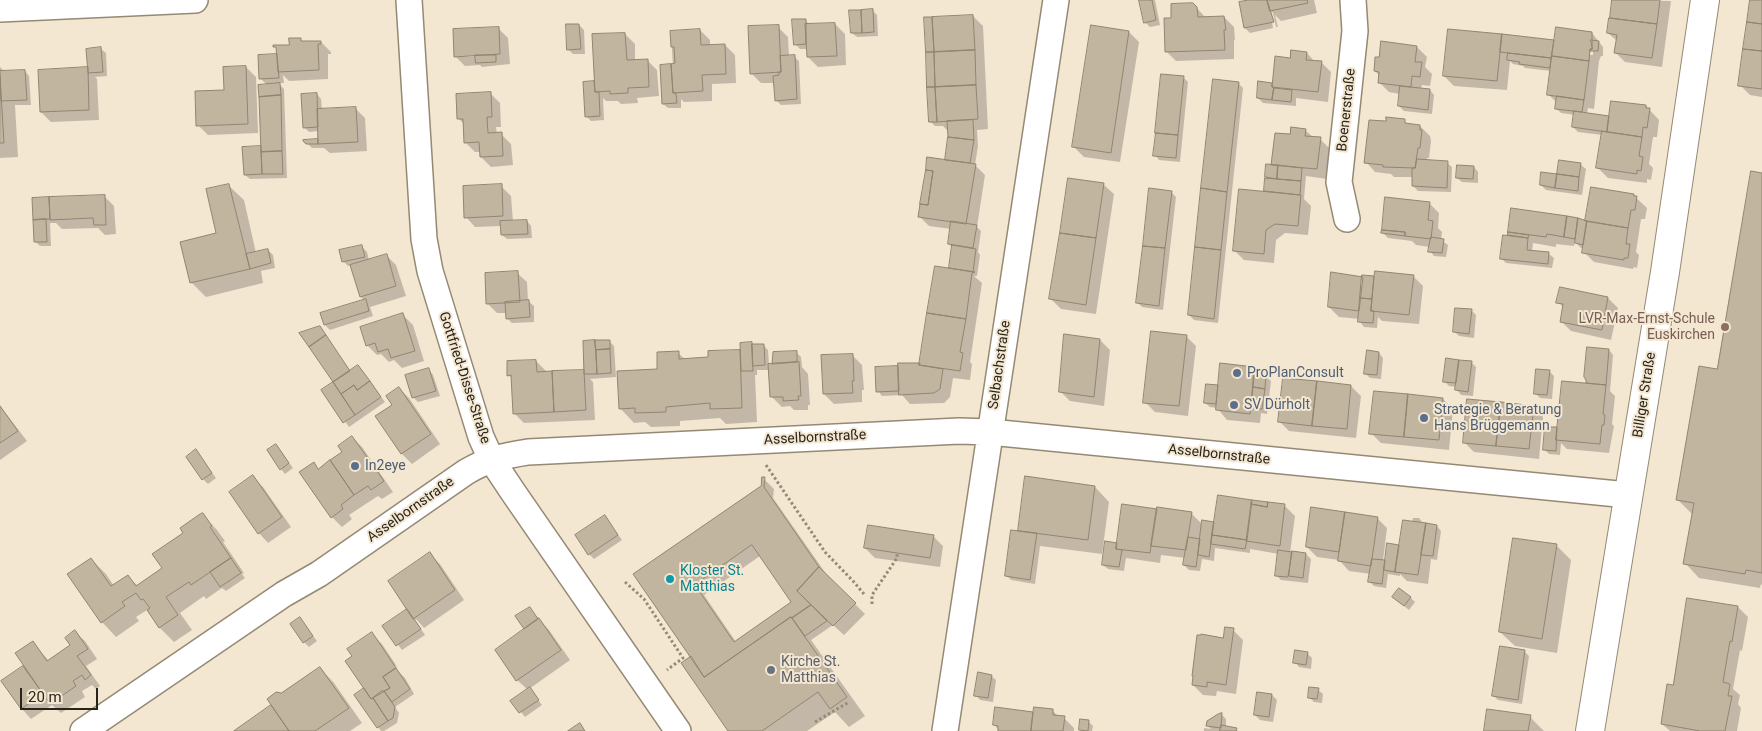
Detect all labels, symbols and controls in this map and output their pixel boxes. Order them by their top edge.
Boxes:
street label: Boenerstraße [1334,68,1360,152]
street label: Gottfried-Disse-Straße [435,310,493,446]
place label: LVR-Max-Ernst-Schule Euskirchen [1579,311,1715,344]
street label: Selbachstraße [985,320,1015,410]
marker: LVR-Max-Ernst-Schule Euskirchen [1719,321,1731,333]
street label: Billiger Straße [1630,351,1660,439]
place label: ProPlanConsult [1247,365,1344,381]
marker: ProPlanConsult [1231,367,1243,379]
place label: SV Dürholt [1244,397,1310,413]
marker: SV Dürholt [1228,399,1240,411]
place label: Strategie & Beratung Hans Brüggemann [1434,402,1561,434]
marker: Strategie & Beratung Hans Brüggemann [1418,412,1430,424]
street label: Asselbornstraße [763,427,867,449]
street label: Asselbornstraße [1167,441,1271,469]
place label: In2eye [365,458,406,474]
marker: In2eye [349,460,361,472]
street label: Asselbornstraße [364,474,458,546]
place label: Kloster St. Matthias [680,563,744,596]
marker: Kloster St. Matthias [664,573,676,585]
place label: Kirche St. Matthias [781,654,840,686]
marker: Kirche St. Matthias [765,664,777,676]
scale bar [22,678,100,710]
text: 20 m [28,688,62,706]

